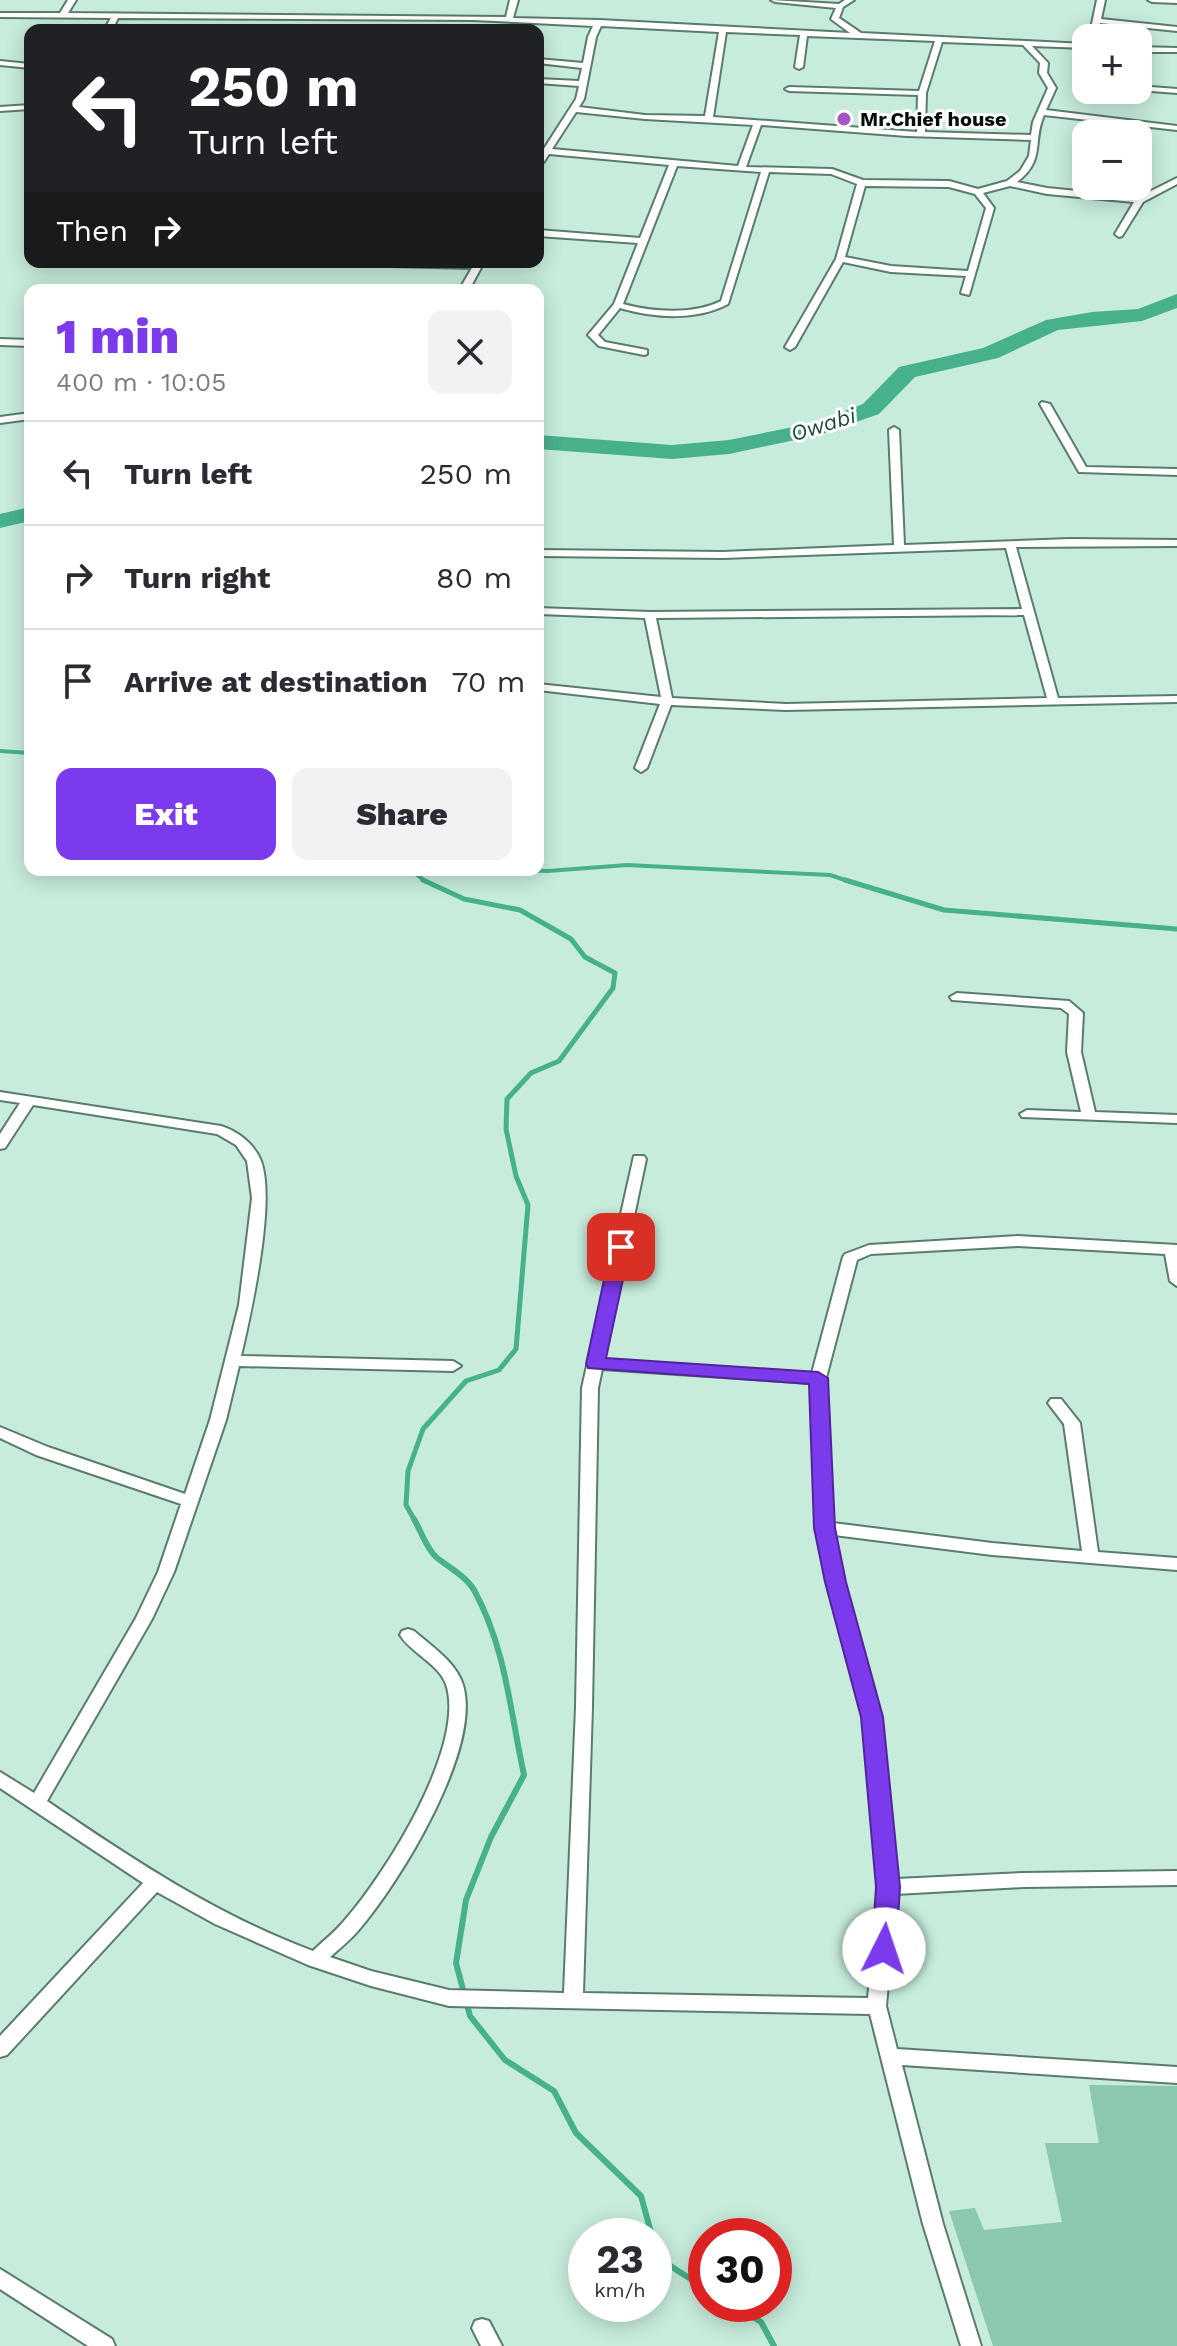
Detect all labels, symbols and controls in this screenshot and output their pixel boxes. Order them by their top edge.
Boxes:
map controls [1072,24,1152,200]
button: + [1072,24,1152,104]
text: 250 m [188,54,359,120]
icon: left [56,56,160,160]
place label: Mr.Chief house [860,107,1007,131]
marker: Mr.Chief house [835,110,853,128]
button: − [1072,120,1152,200]
text: Turn left [188,121,338,163]
icon: right [144,208,188,252]
text: Then [56,213,128,248]
text: 1 min [56,308,179,365]
button: close [428,310,512,394]
text: 400 m · 10:05 [56,367,226,397]
water label: Owabi [788,402,860,446]
icon: left [56,451,100,495]
text: Turn left [124,456,252,491]
text: 250 m [420,456,512,491]
icon: right [56,555,100,599]
text: Turn right [124,560,270,595]
text: 80 m [436,560,512,595]
icon: arrive [56,659,100,703]
text: Arrive at destination [124,664,428,699]
text: 70 m [452,664,525,699]
button: Exit [56,768,276,860]
button: Share [292,768,512,860]
pin [587,1213,655,1281]
icon: arrive [599,1225,643,1269]
position arrow [842,1907,926,1991]
speed limit sign: 30 [688,2218,792,2322]
text: 23 [596,2236,644,2283]
text: km/h [594,2278,646,2302]

